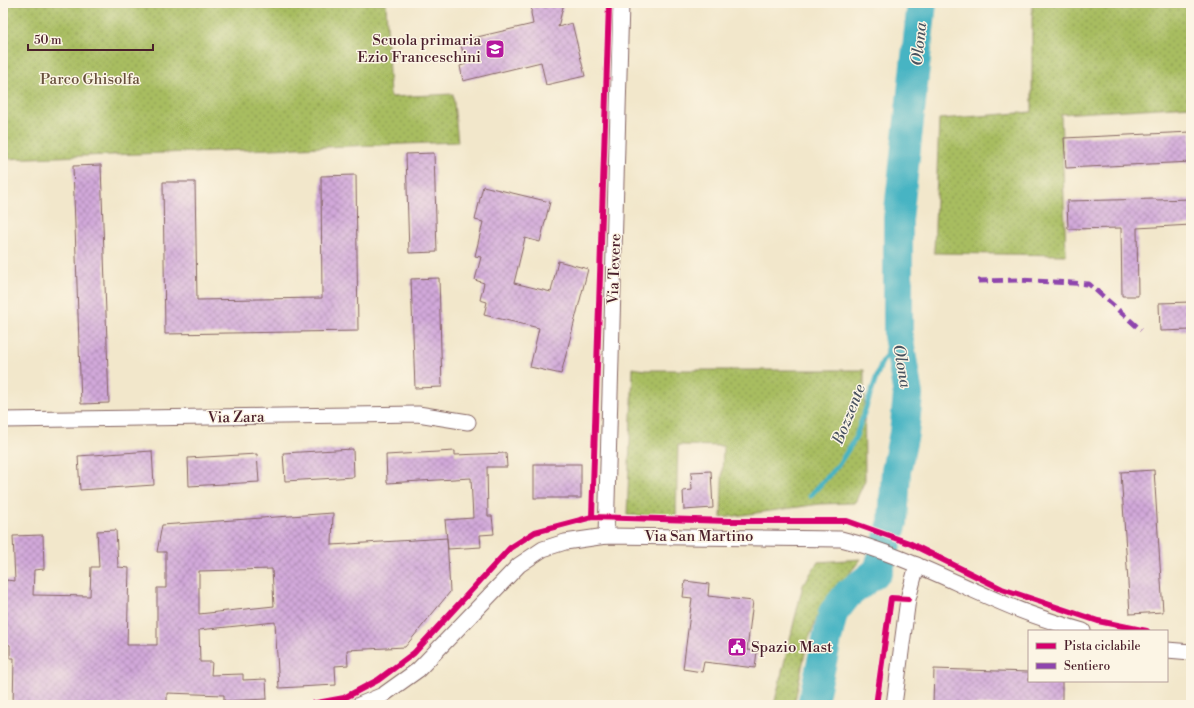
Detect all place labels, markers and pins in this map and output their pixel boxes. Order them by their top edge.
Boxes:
place label: Scuola primaria Ezio Franceschini [357,31,481,67]
school or university icon: Scuola primaria Ezio Franceschini [484,38,506,60]
public building icon: Spazio Mast [726,636,748,658]
place label: Spazio Mast [751,638,833,657]

